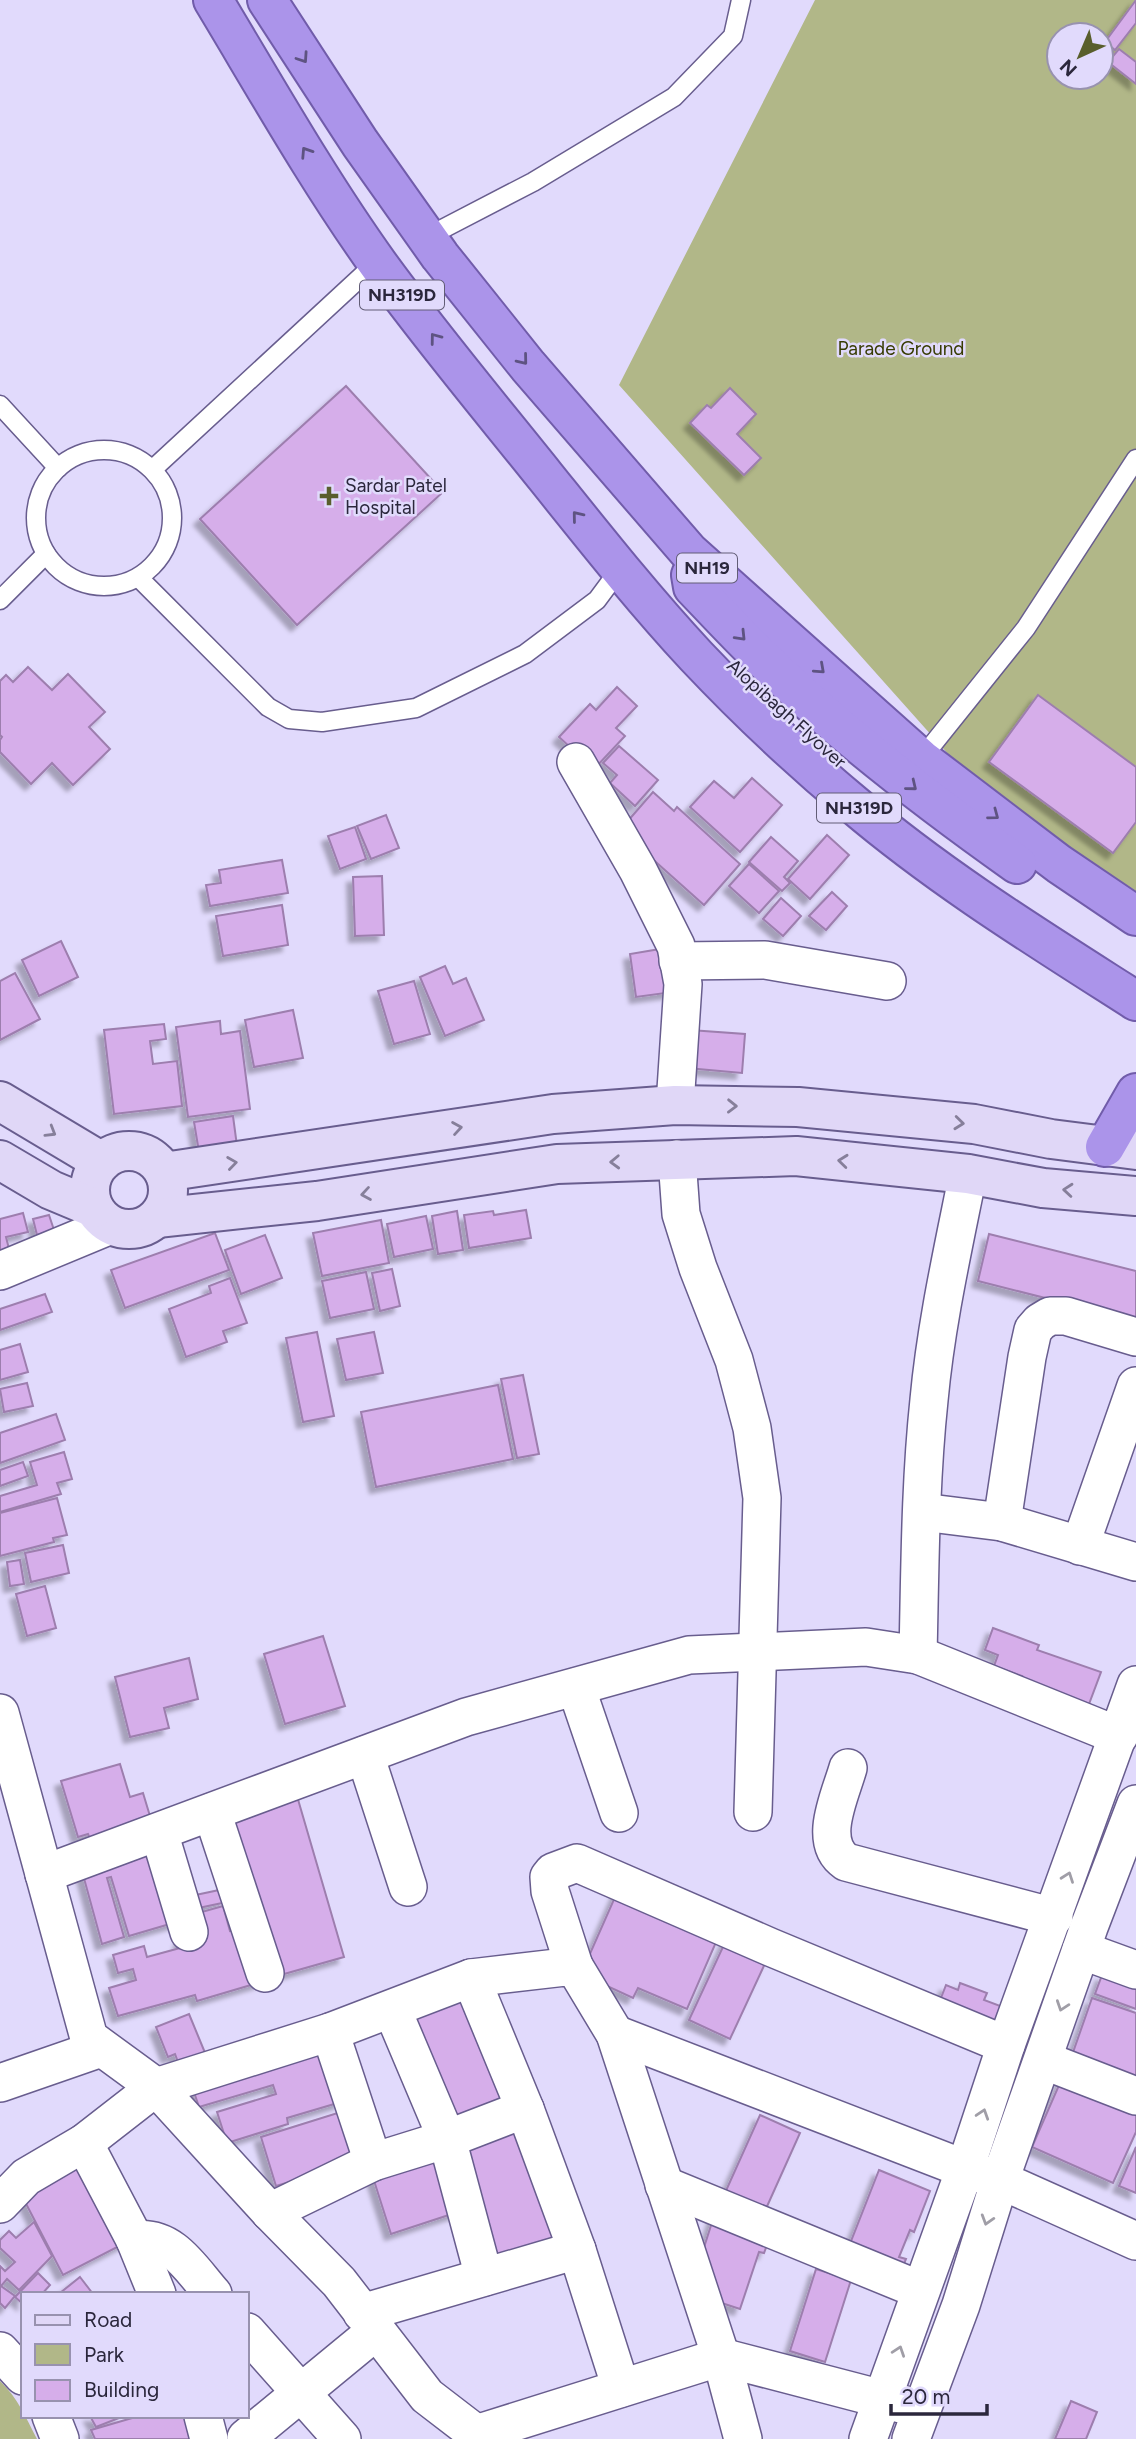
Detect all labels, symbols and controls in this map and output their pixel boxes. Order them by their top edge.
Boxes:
north arrow [1045,21,1115,91]
one-way arrow [295,50,307,63]
text: N [1055,54,1082,81]
one-way arrow [301,146,314,159]
road number: NH319D [360,281,444,310]
one-way arrow [431,334,444,346]
park label: Parade Ground [837,337,965,360]
one-way arrow [515,353,528,365]
place label: Sardar Patel Hospital [345,474,447,519]
marker: Sardar Patel Hospital [319,486,339,506]
one-way arrow [573,511,586,523]
road number: NH19 [677,554,737,582]
one-way arrow [732,628,745,641]
street label: Alopibagh Flyover [722,654,851,773]
one-way arrow [812,661,825,673]
one-way arrow [904,777,916,790]
road number: NH319D [817,794,901,822]
one-way arrow [986,807,999,819]
one-way arrow [727,1098,738,1114]
one-way arrow [954,1115,965,1130]
one-way arrow [451,1121,463,1136]
one-way arrow [43,1124,56,1137]
one-way arrow [610,1154,621,1169]
one-way arrow [837,1154,848,1169]
one-way arrow [226,1156,238,1171]
one-way arrow [1062,1183,1073,1198]
one-way arrow [360,1186,372,1201]
one-way arrow [1060,1871,1074,1883]
one-way arrow [1056,1999,1070,2011]
one-way arrow [975,2108,989,2121]
one-way arrow [981,2214,995,2226]
legend [21,2292,248,2418]
text: Road [84,2307,132,2332]
text: Park [84,2342,125,2367]
one-way arrow [891,2346,905,2358]
scale bar [891,2372,987,2416]
text: Building [84,2377,159,2402]
text: 20 m [902,2384,950,2409]

